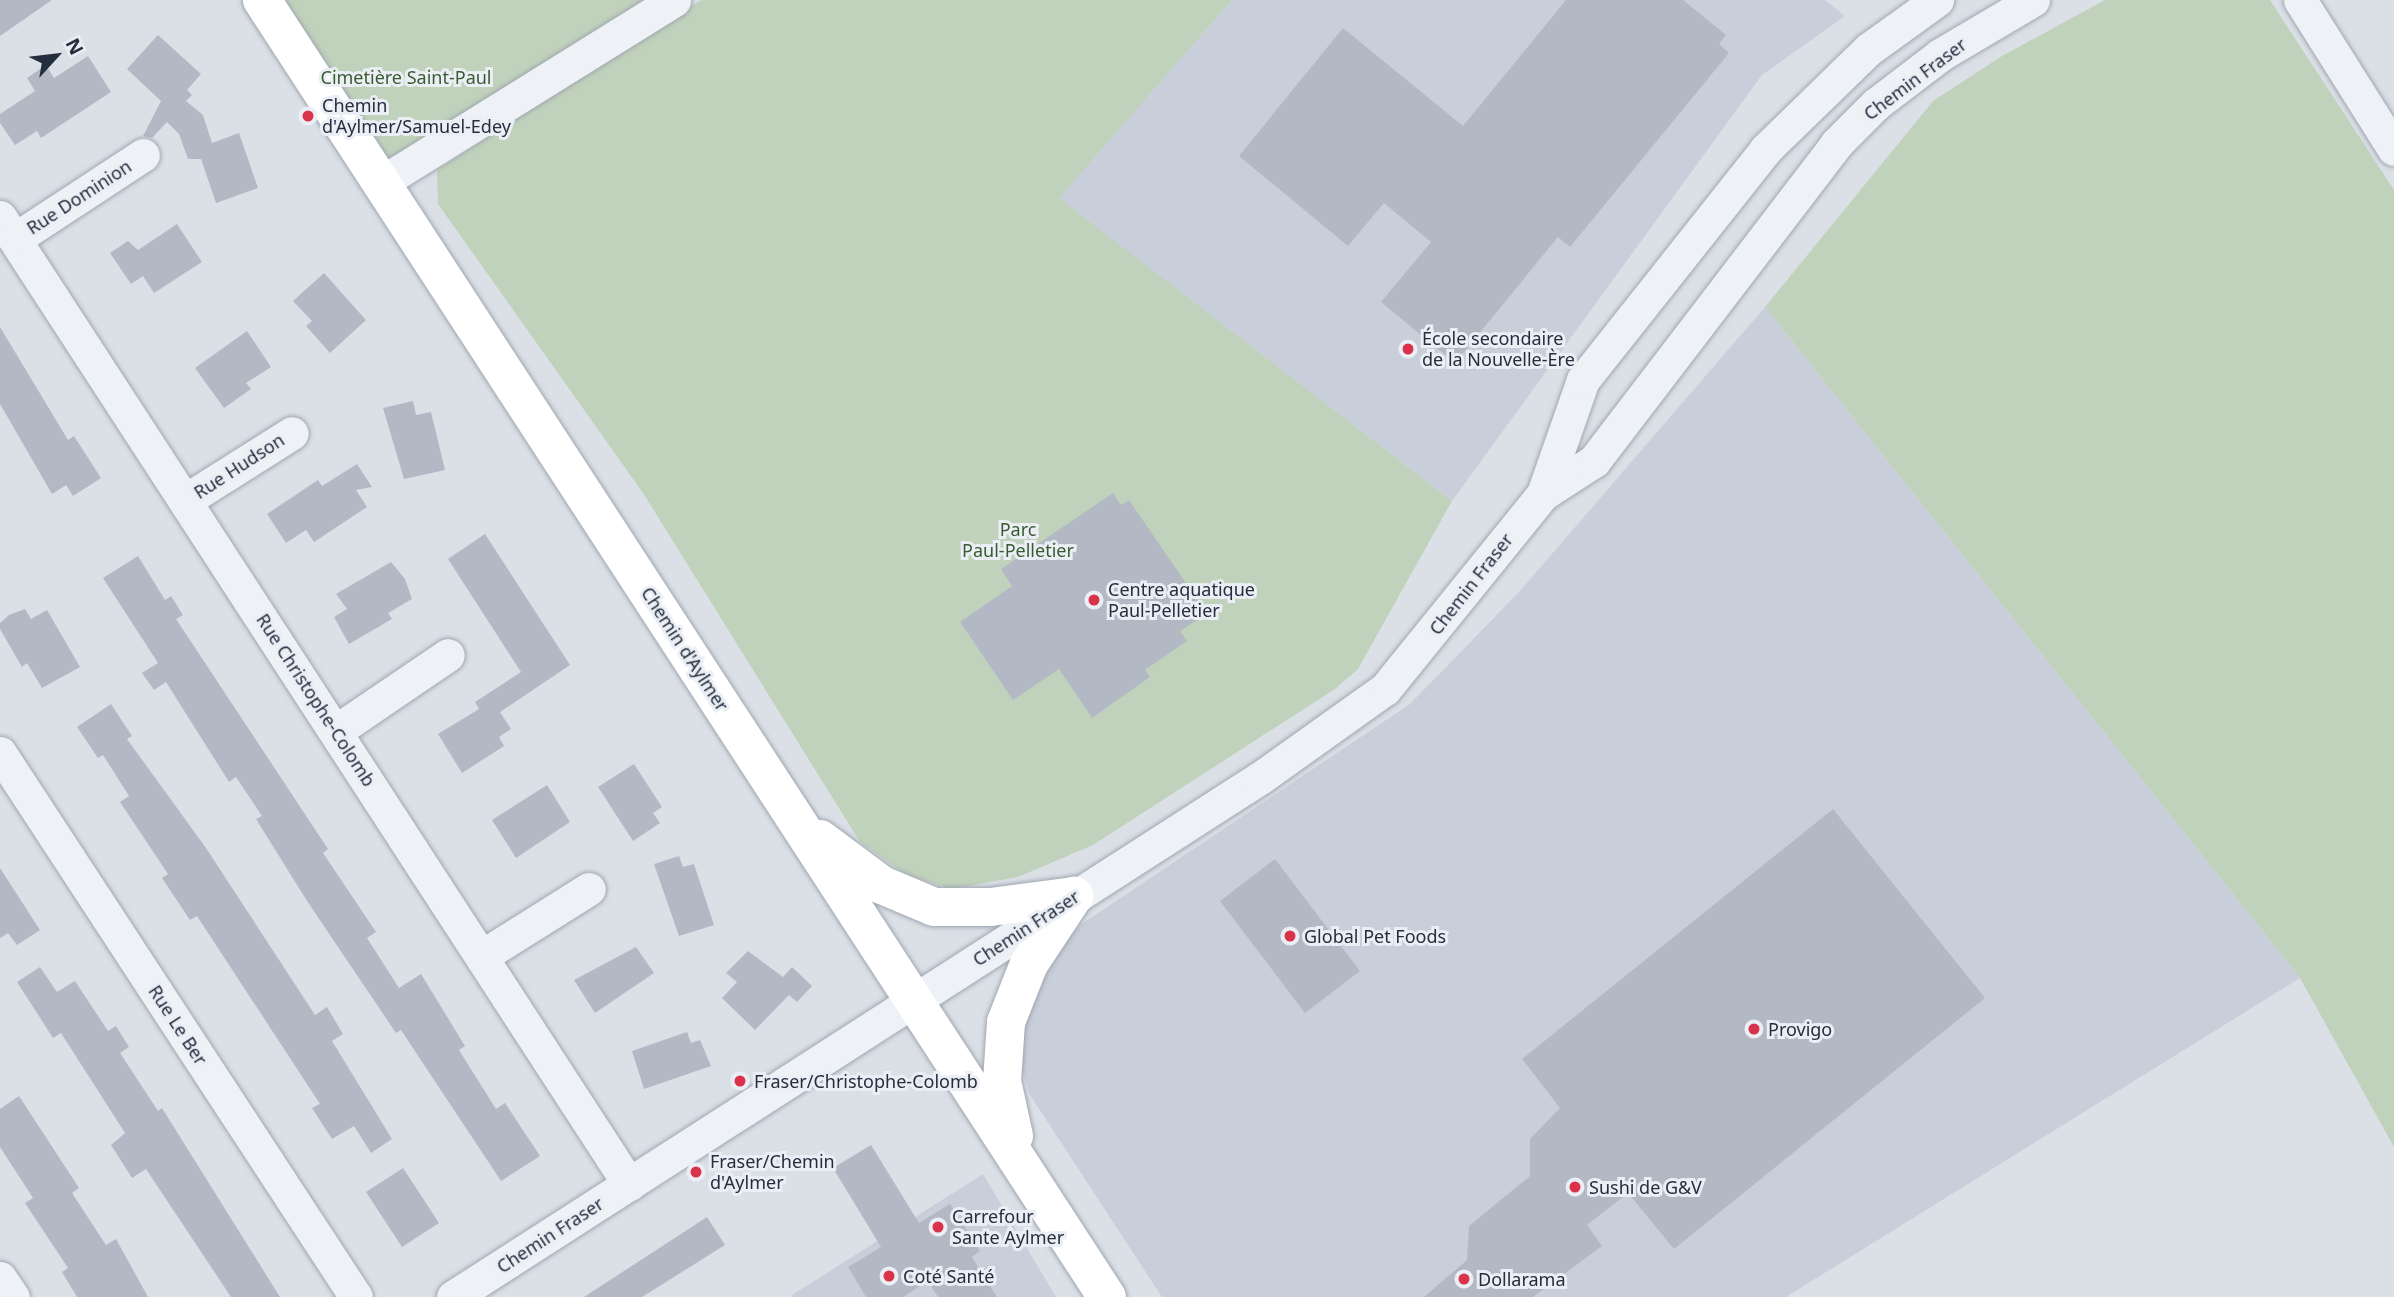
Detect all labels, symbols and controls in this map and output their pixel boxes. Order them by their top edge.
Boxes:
north arrow [21,21,91,91]
street label: Chemin Fraser [1860,33,1970,125]
text: N [60,34,90,59]
park label: Cimetière Saint-Paul [321,66,491,88]
place label: Chemin d'Aylmer/Samuel-Edey [322,95,511,138]
marker: Chemin d'Aylmer/Samuel-Edey [300,108,316,124]
street label: Rue Dominion [23,155,135,239]
place label: École secondaire de la Nouvelle-Ère [1422,328,1575,370]
marker: École secondaire de la Nouvelle-Ère [1400,341,1416,357]
street label: Rue Hudson [190,429,288,503]
park label: Parc Paul-Pelletier [962,519,1074,562]
street label: Chemin Fraser [1425,529,1517,639]
place label: Centre aquatique Paul-Pelletier [1108,579,1255,622]
street label: Chemin d'Aylmer [637,583,733,715]
marker: Centre aquatique Paul-Pelletier [1086,592,1102,608]
street label: Rue Christophe-Colomb [252,610,380,790]
street label: Chemin Fraser [969,886,1083,970]
place label: Global Pet Foods [1304,925,1446,947]
marker: Global Pet Foods [1282,928,1298,944]
street label: Rue Le Ber [144,981,212,1069]
place label: Provigo [1768,1018,1832,1040]
marker: Provigo [1746,1021,1762,1037]
place label: Fraser/Christophe-Colomb [754,1070,978,1092]
marker: Fraser/Christophe-Colomb [732,1073,748,1089]
place label: Fraser/Chemin d'Aylmer [710,1151,835,1194]
marker: Fraser/Chemin d'Aylmer [688,1164,704,1180]
place label: Sushi de G&V [1589,1176,1702,1198]
marker: Sushi de G&V [1567,1179,1583,1195]
street label: Chemin Fraser [493,1193,607,1277]
place label: Carrefour Sante Aylmer [952,1206,1064,1248]
marker: Carrefour Sante Aylmer [930,1219,946,1235]
place label: Coté Santé [903,1265,994,1287]
marker: Coté Santé [881,1268,897,1284]
place label: Dollarama [1478,1268,1566,1290]
marker: Dollarama [1456,1271,1472,1287]

